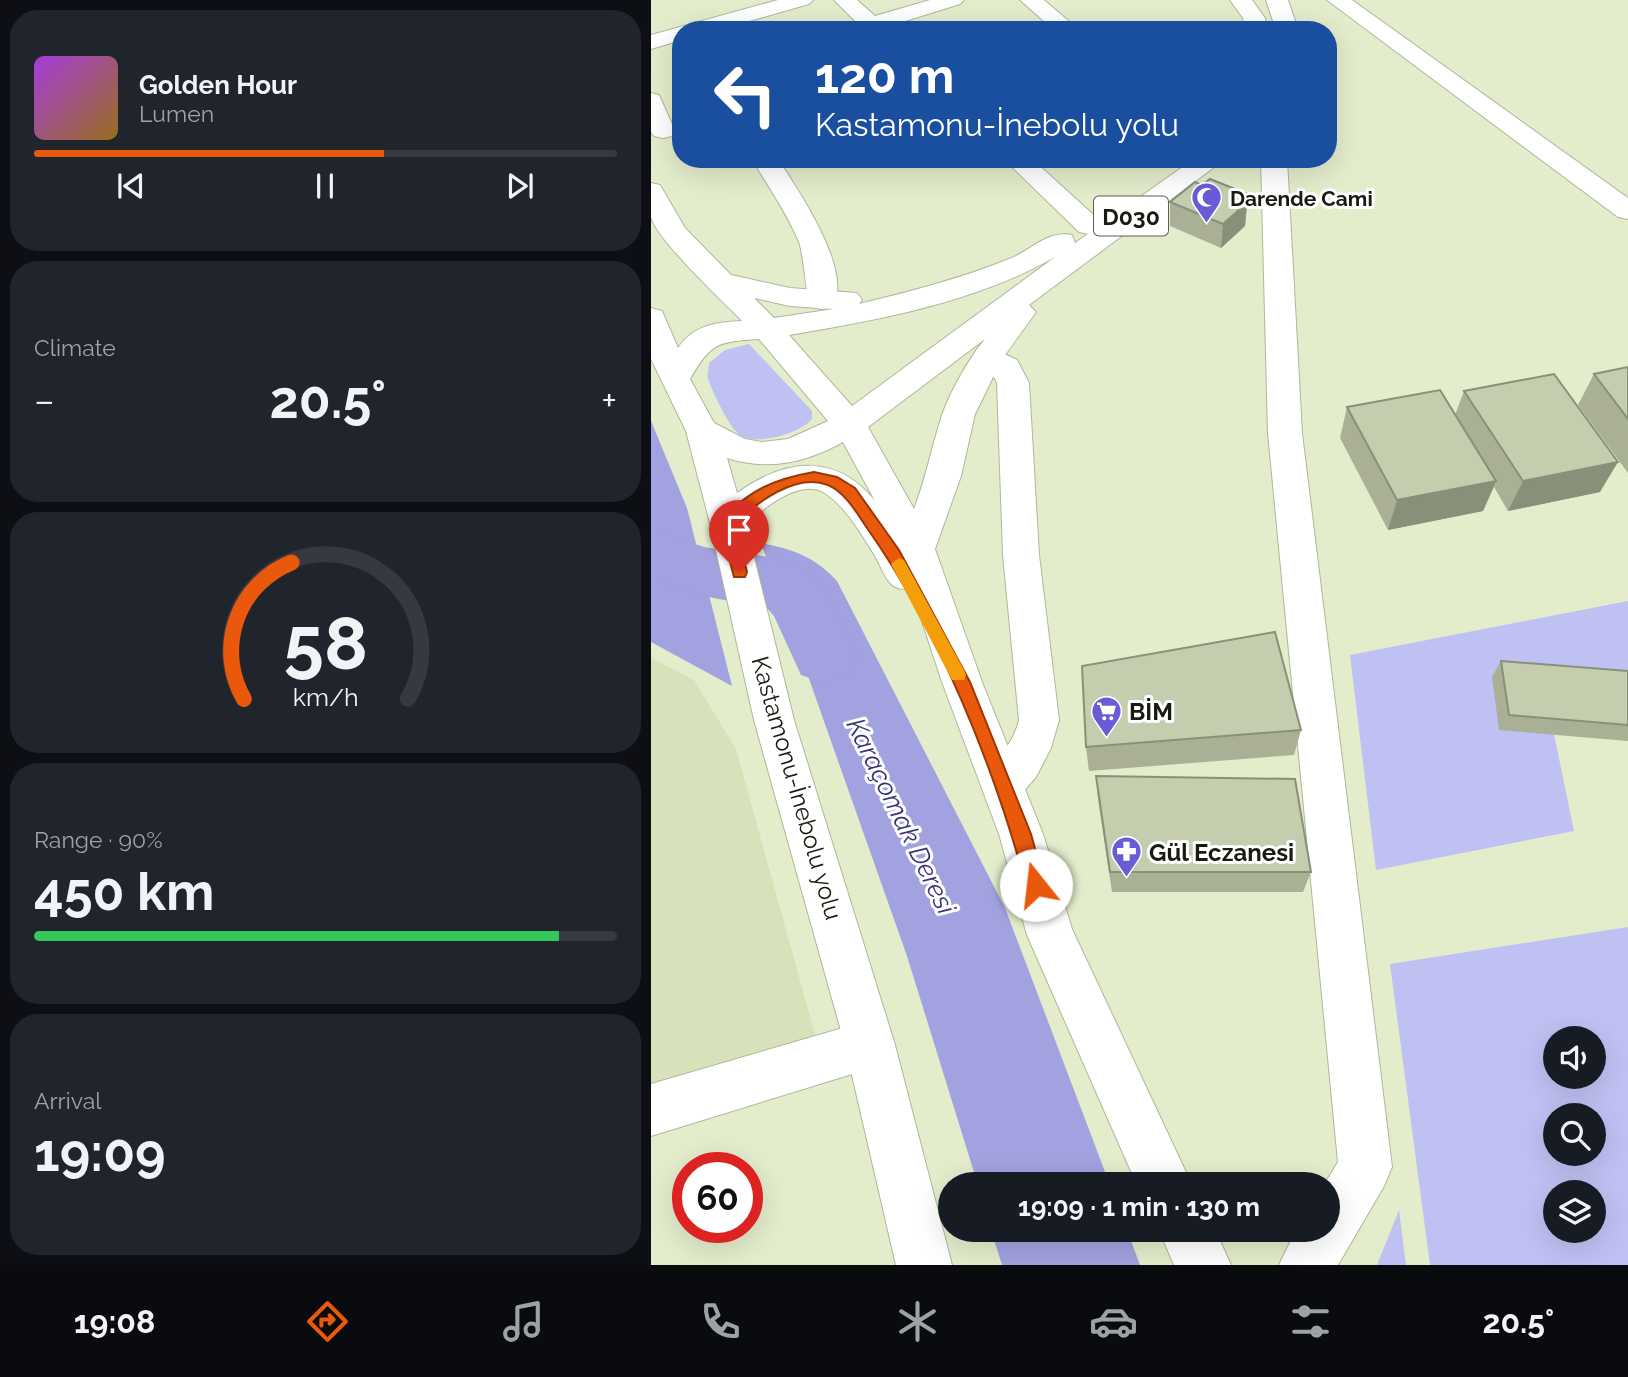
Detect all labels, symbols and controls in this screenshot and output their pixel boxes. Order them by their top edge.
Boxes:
text: 120 m [815,47,954,104]
icon: left [700,49,791,140]
text: Golden Hour [139,70,297,100]
text: Lumen [139,100,214,127]
text: Kastamonu-İnebolu yolu [815,106,1179,143]
icon: previous [112,167,150,205]
icon: pause [306,167,344,205]
icon: next [501,167,539,205]
mosque icon: Darende Cami [1190,181,1224,225]
place label: Darende Cami [1230,186,1373,211]
road number: D030 [1094,196,1168,236]
text: Climate [34,334,116,361]
text: 20.5° [270,369,386,430]
text: − [34,378,54,423]
text: + [601,378,617,423]
pin [709,500,769,572]
icon: arrive [720,511,758,549]
text: 58 [283,601,368,686]
street label: Kastamonu-İnebolu yolu [745,653,849,923]
text: km/h [293,681,358,711]
supermarket icon: BİM [1089,694,1123,738]
place label: BİM [1129,697,1173,726]
water label: Karaçomak Deresi [841,713,962,920]
text: Range · 90% [34,826,163,853]
pharmacy icon: Gül Eczanesi [1109,835,1143,879]
place label: Gül Eczanesi [1149,838,1294,867]
position arrow [999,848,1073,922]
text: 450 km [34,861,214,922]
map controls [1543,1026,1606,1243]
button: sound [1543,1026,1606,1089]
text: Arrival [34,1087,101,1114]
button: search [1543,1103,1606,1166]
text: 19:09 [34,1122,166,1183]
speed limit sign: 60 [672,1152,763,1243]
button: layers [1543,1180,1606,1243]
text: 19:09 · 1 min · 130 m [1018,1192,1260,1222]
icon: directions [303,1297,352,1346]
icon: music [499,1297,548,1346]
icon: phone [696,1297,745,1346]
icon: climate [893,1297,942,1346]
icon: car [1089,1297,1138,1346]
icon: filters [1286,1297,1335,1346]
text: 19:08 [74,1303,155,1340]
text: 20.5° [1482,1303,1554,1340]

